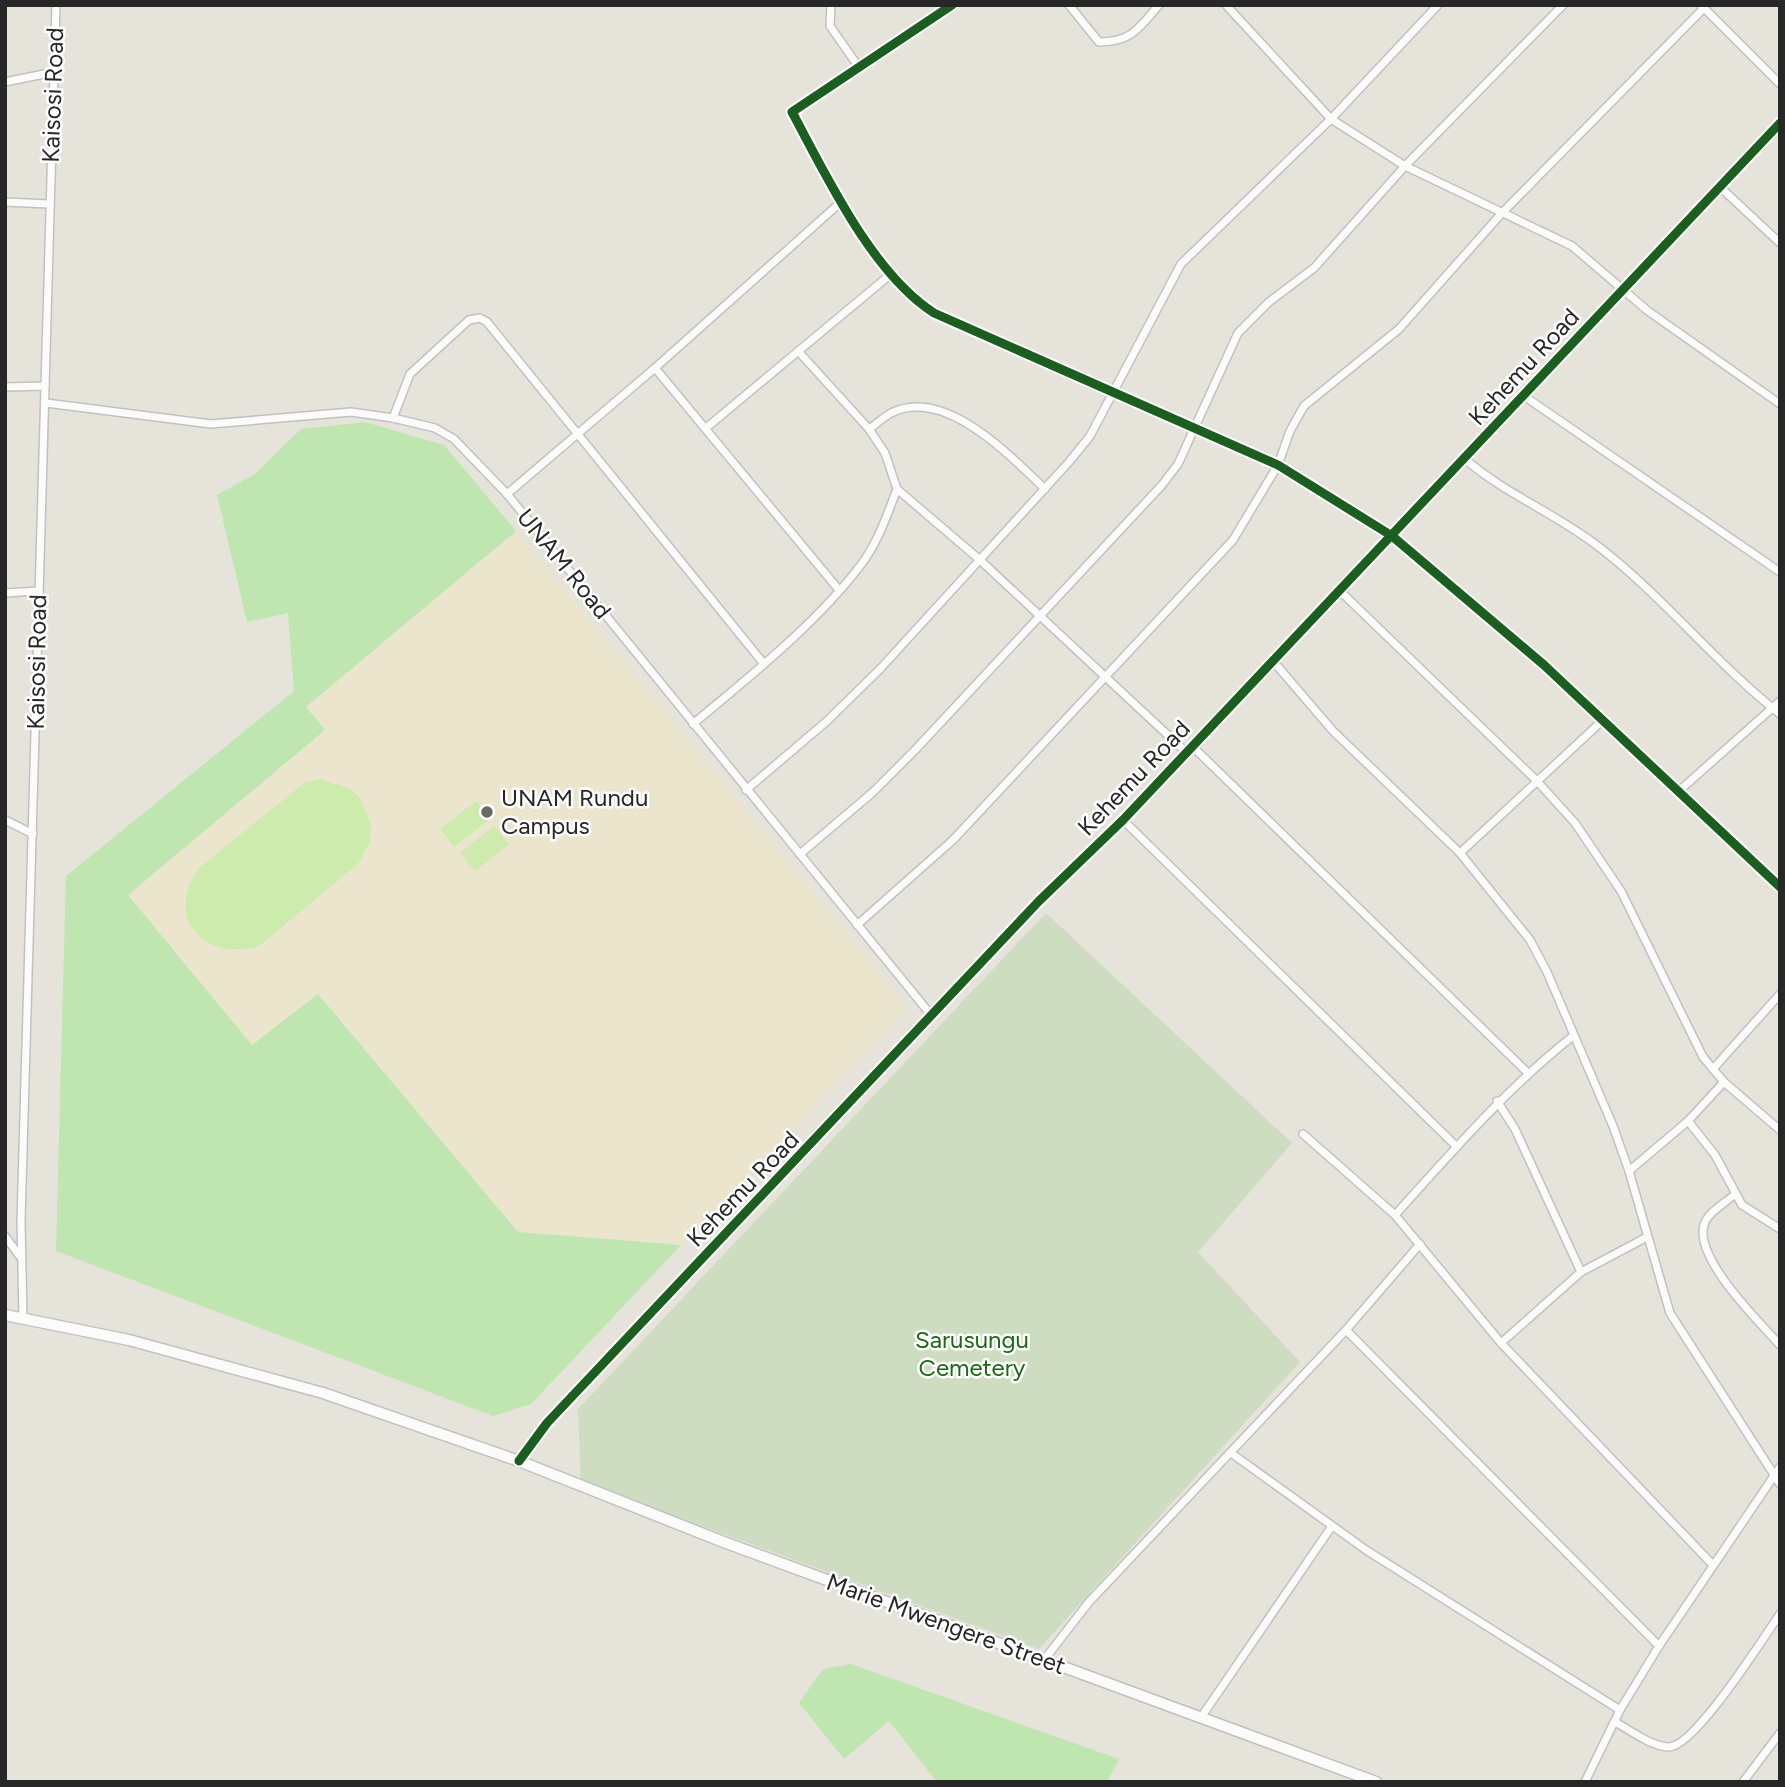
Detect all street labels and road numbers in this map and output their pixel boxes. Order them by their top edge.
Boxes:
street label: Kaisosi Road [36,27,69,163]
street label: Kehemu Road [1462,302,1585,431]
street label: UNAM Road [511,503,618,625]
street label: Kaisosi Road [21,594,52,730]
street label: Kehemu Road [1071,714,1196,841]
street label: Kehemu Road [680,1125,805,1252]
street label: Marie Mwengere Street [823,1567,1070,1680]

